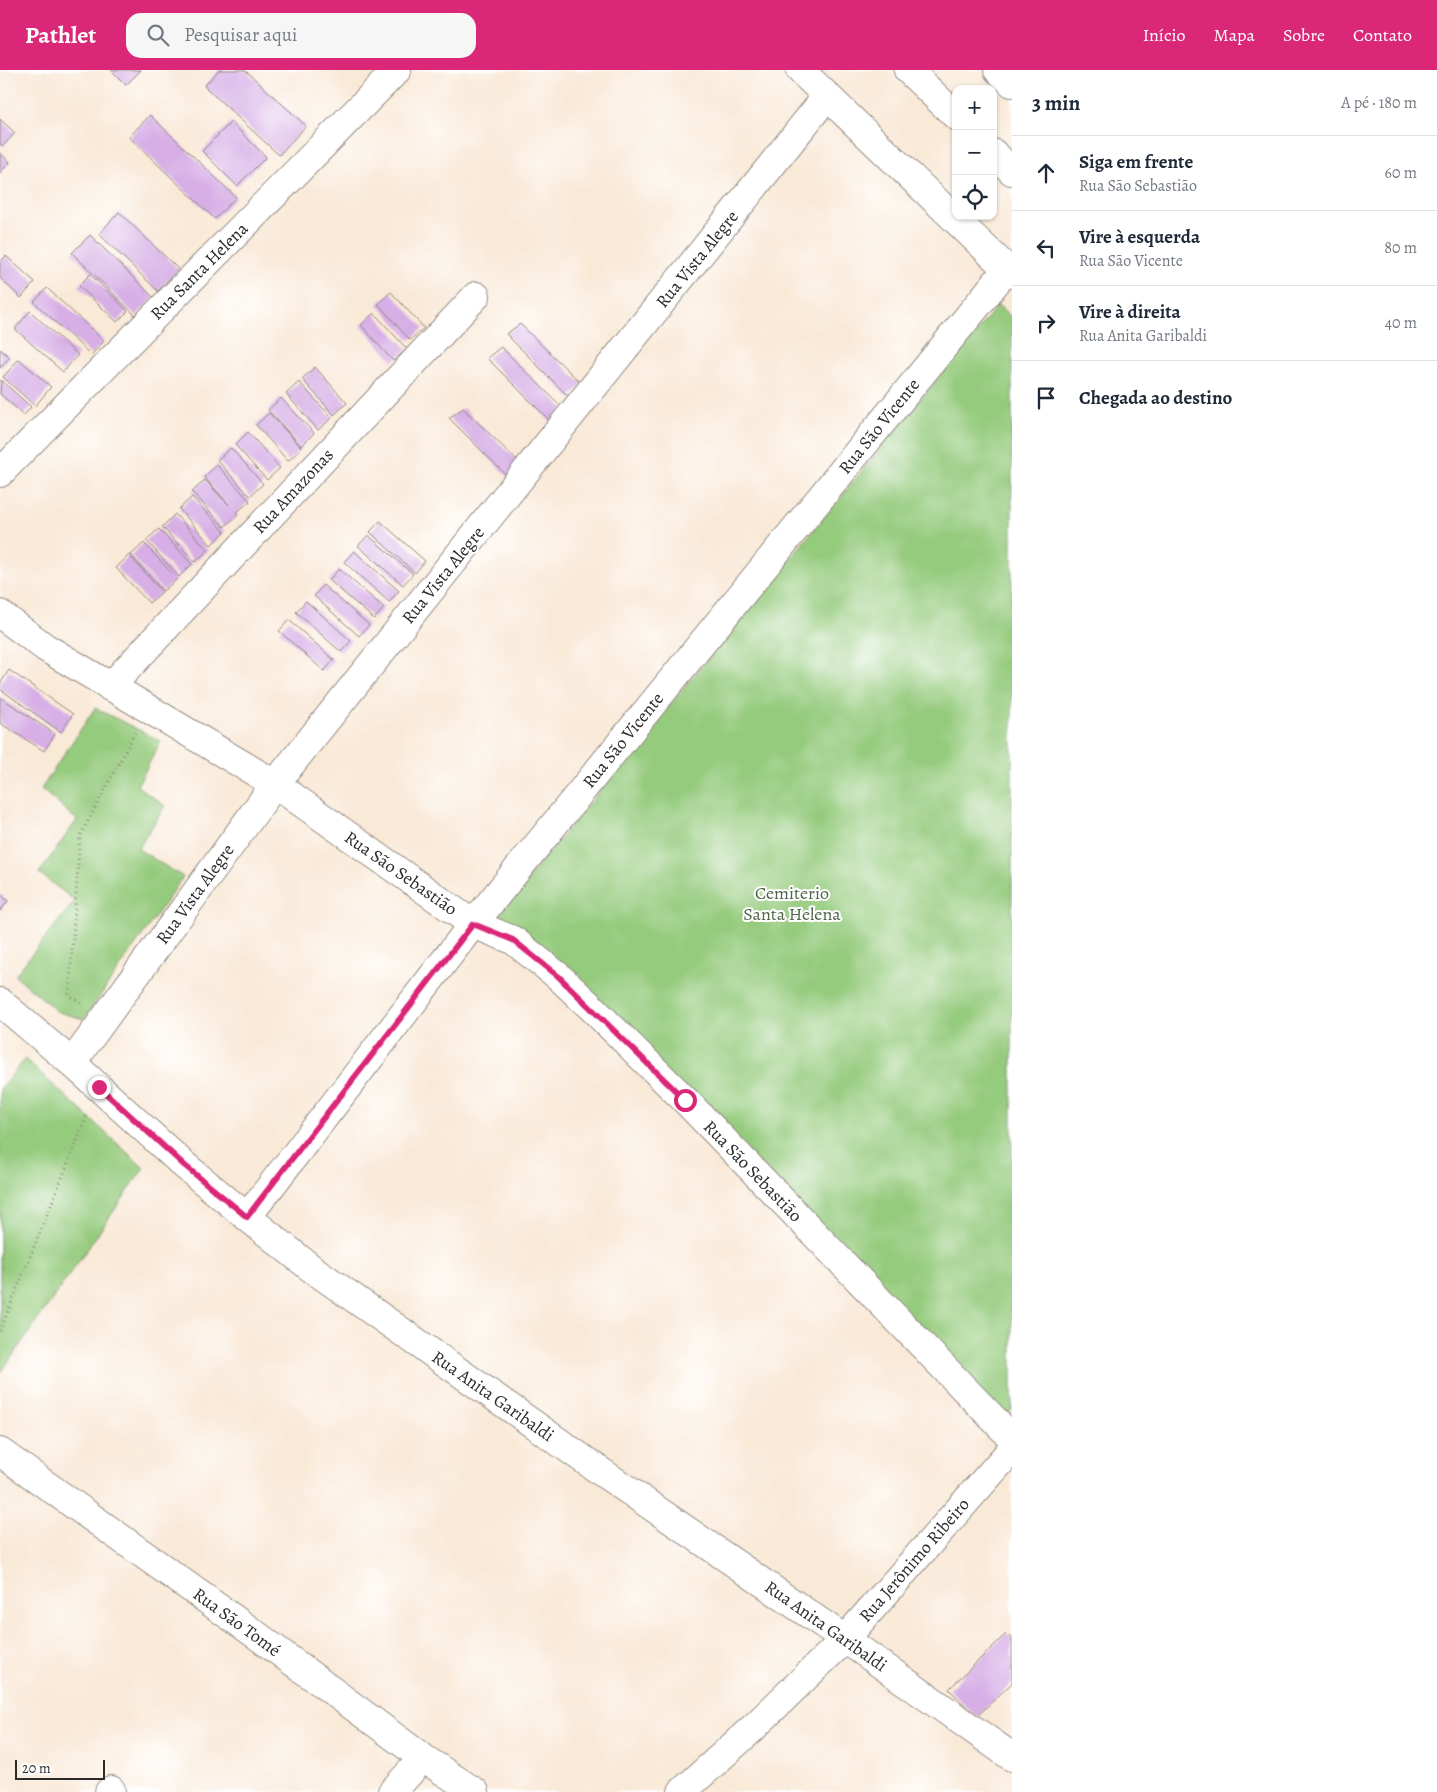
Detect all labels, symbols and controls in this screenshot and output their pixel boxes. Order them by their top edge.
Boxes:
search box [126,13,476,58]
text: Pathlet [25,19,96,51]
icon: search [144,21,172,49]
text: Pesquisar aqui [184,22,297,48]
text: Início [1143,23,1186,47]
text: Mapa [1214,23,1255,47]
text: Sobre [1283,23,1325,47]
text: Contato [1353,23,1412,47]
map controls [952,85,997,220]
button: + [952,85,997,130]
text: 3 min [1032,89,1080,117]
text: A pé · 180 m [1341,92,1417,114]
button: − [952,130,997,175]
text: Siga em frente [1079,149,1193,175]
icon: ahead [1032,159,1060,187]
text: 60 m [1385,162,1417,184]
button: locate [952,175,997,220]
text: Rua São Sebastião [1079,175,1197,197]
street label: Rua Vista Alegre [650,205,744,313]
street label: Rua Santa Helena [145,216,254,325]
text: Vire à esquerda [1079,224,1200,250]
icon: left [1032,234,1060,262]
text: 80 m [1384,237,1417,259]
text: Rua São Vicente [1079,250,1183,272]
text: Vire à direita [1079,299,1181,325]
icon: right [1032,309,1060,337]
text: 40 m [1385,312,1417,334]
text: Rua Anita Garibaldi [1079,325,1207,347]
street label: Rua São Vicente [833,373,925,479]
icon: arrive [1032,384,1060,412]
text: Chegada ao destino [1079,385,1232,411]
street label: Rua Amazonas [247,443,339,539]
street label: Rua Vista Alegre [396,521,490,629]
street label: Rua São Vicente [577,687,669,793]
street label: Rua São Sebastião [340,825,462,921]
street label: Rua Vista Alegre [150,839,240,949]
park label: Cemiterio Santa Helena [743,881,841,926]
route end [88,1076,111,1099]
route start [674,1089,697,1112]
street label: Rua São Sebastião [698,1115,808,1227]
street label: Rua Anita Garibaldi [427,1345,559,1447]
street label: Rua Jerônimo Ribeiro [853,1493,975,1627]
street label: Rua Anita Garibaldi [760,1575,892,1677]
street label: Rua São Tomé [188,1582,286,1662]
scale bar [15,1757,105,1780]
text: 20 m [22,1759,51,1778]

